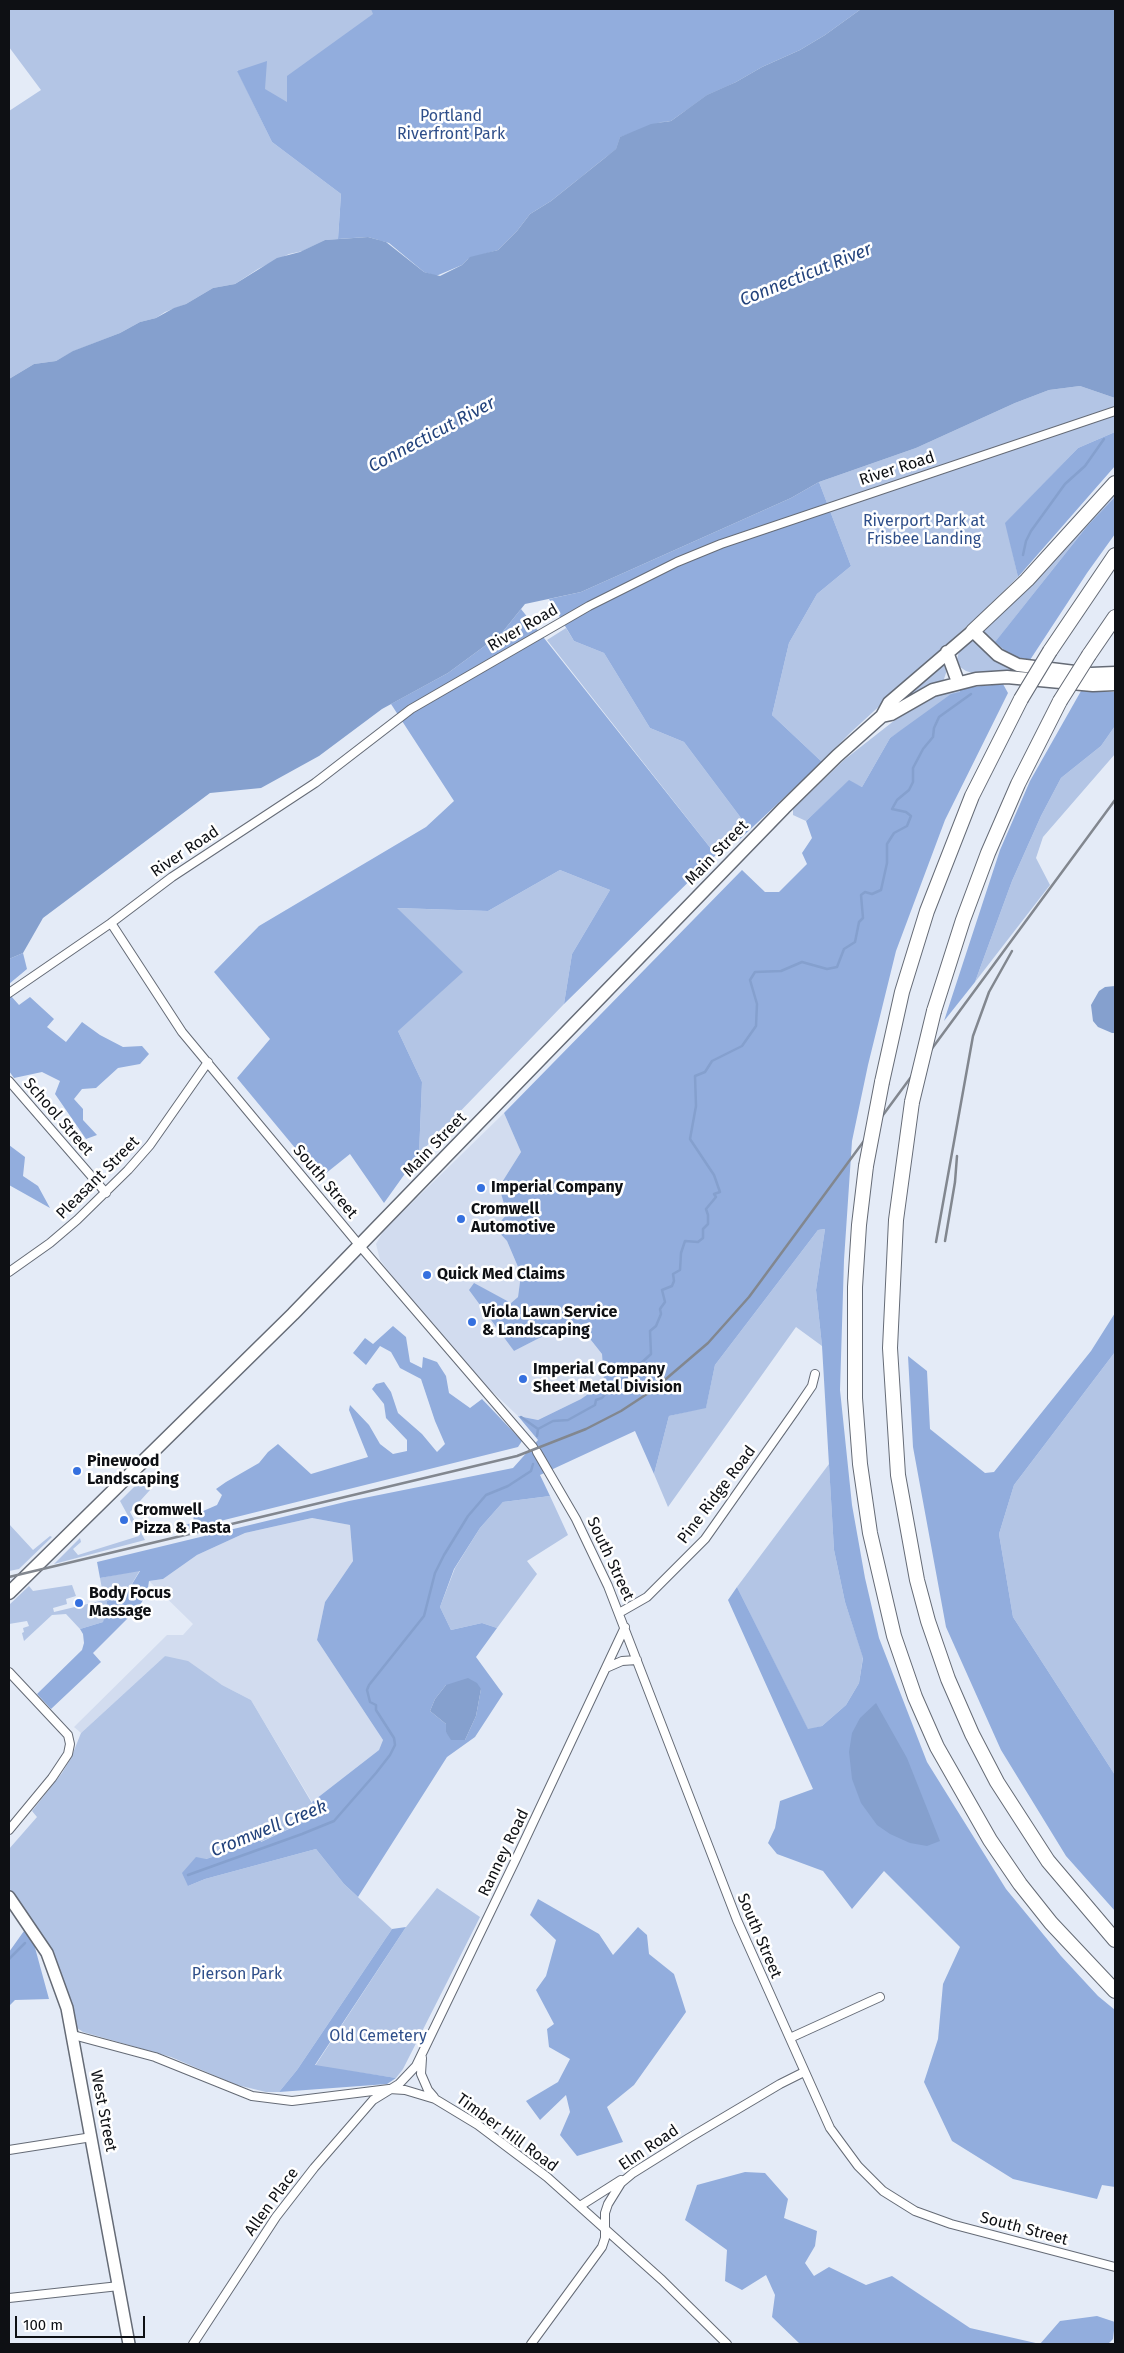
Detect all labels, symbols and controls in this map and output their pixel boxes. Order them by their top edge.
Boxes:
park label: Portland Riverfront Park [397,107,505,145]
water label: Connecticut River [737,239,875,311]
water label: Connecticut River [365,393,499,477]
street label: River Road [857,448,937,490]
park label: Riverport Park at Frisbee Landing [863,512,985,550]
street label: River Road [484,600,562,656]
street label: Main Street [681,817,753,889]
street label: River Road [147,822,223,882]
street label: School Street [19,1074,97,1160]
street label: Main Street [399,1109,471,1181]
street label: Pleasant Street [52,1132,144,1224]
street label: South Street [289,1141,361,1223]
place label: Imperial Company [491,1178,623,1198]
marker: Imperial Company [475,1182,487,1194]
place label: Cromwell Automotive [471,1200,555,1238]
marker: Cromwell Automotive [455,1213,467,1225]
place label: Quick Med Claims [437,1265,565,1285]
marker: Quick Med Claims [421,1269,433,1281]
place label: Viola Lawn Service & Landscaping [482,1303,617,1341]
marker: Viola Lawn Service & Landscaping [466,1316,478,1328]
place label: Imperial Company Sheet Metal Division [533,1360,682,1398]
marker: Imperial Company Sheet Metal Division [517,1373,529,1385]
street label: Pine Ridge Road [674,1442,760,1548]
place label: Pinewood Landscaping [87,1452,179,1490]
marker: Pinewood Landscaping [71,1465,83,1477]
place label: Cromwell Pizza & Pasta [134,1501,231,1539]
marker: Cromwell Pizza & Pasta [118,1514,130,1526]
street label: South Street [582,1514,638,1604]
place label: Body Focus Massage [89,1584,171,1622]
marker: Body Focus Massage [73,1597,85,1609]
water label: Cromwell Creek [208,1796,330,1862]
street label: Ranney Road [475,1806,533,1900]
street label: South Street [733,1891,785,1981]
park label: Pierson Park [192,1965,282,1985]
park label: Old Cemetery [329,2027,427,2047]
street label: West Street [86,2069,120,2153]
street label: Timber Hill Road [452,2090,562,2176]
street label: Elm Road [615,2121,683,2175]
street label: Allen Place [241,2164,303,2240]
street label: South Street [978,2208,1070,2250]
scale bar [18,2306,148,2338]
text: 100 m [23,2316,63,2334]

